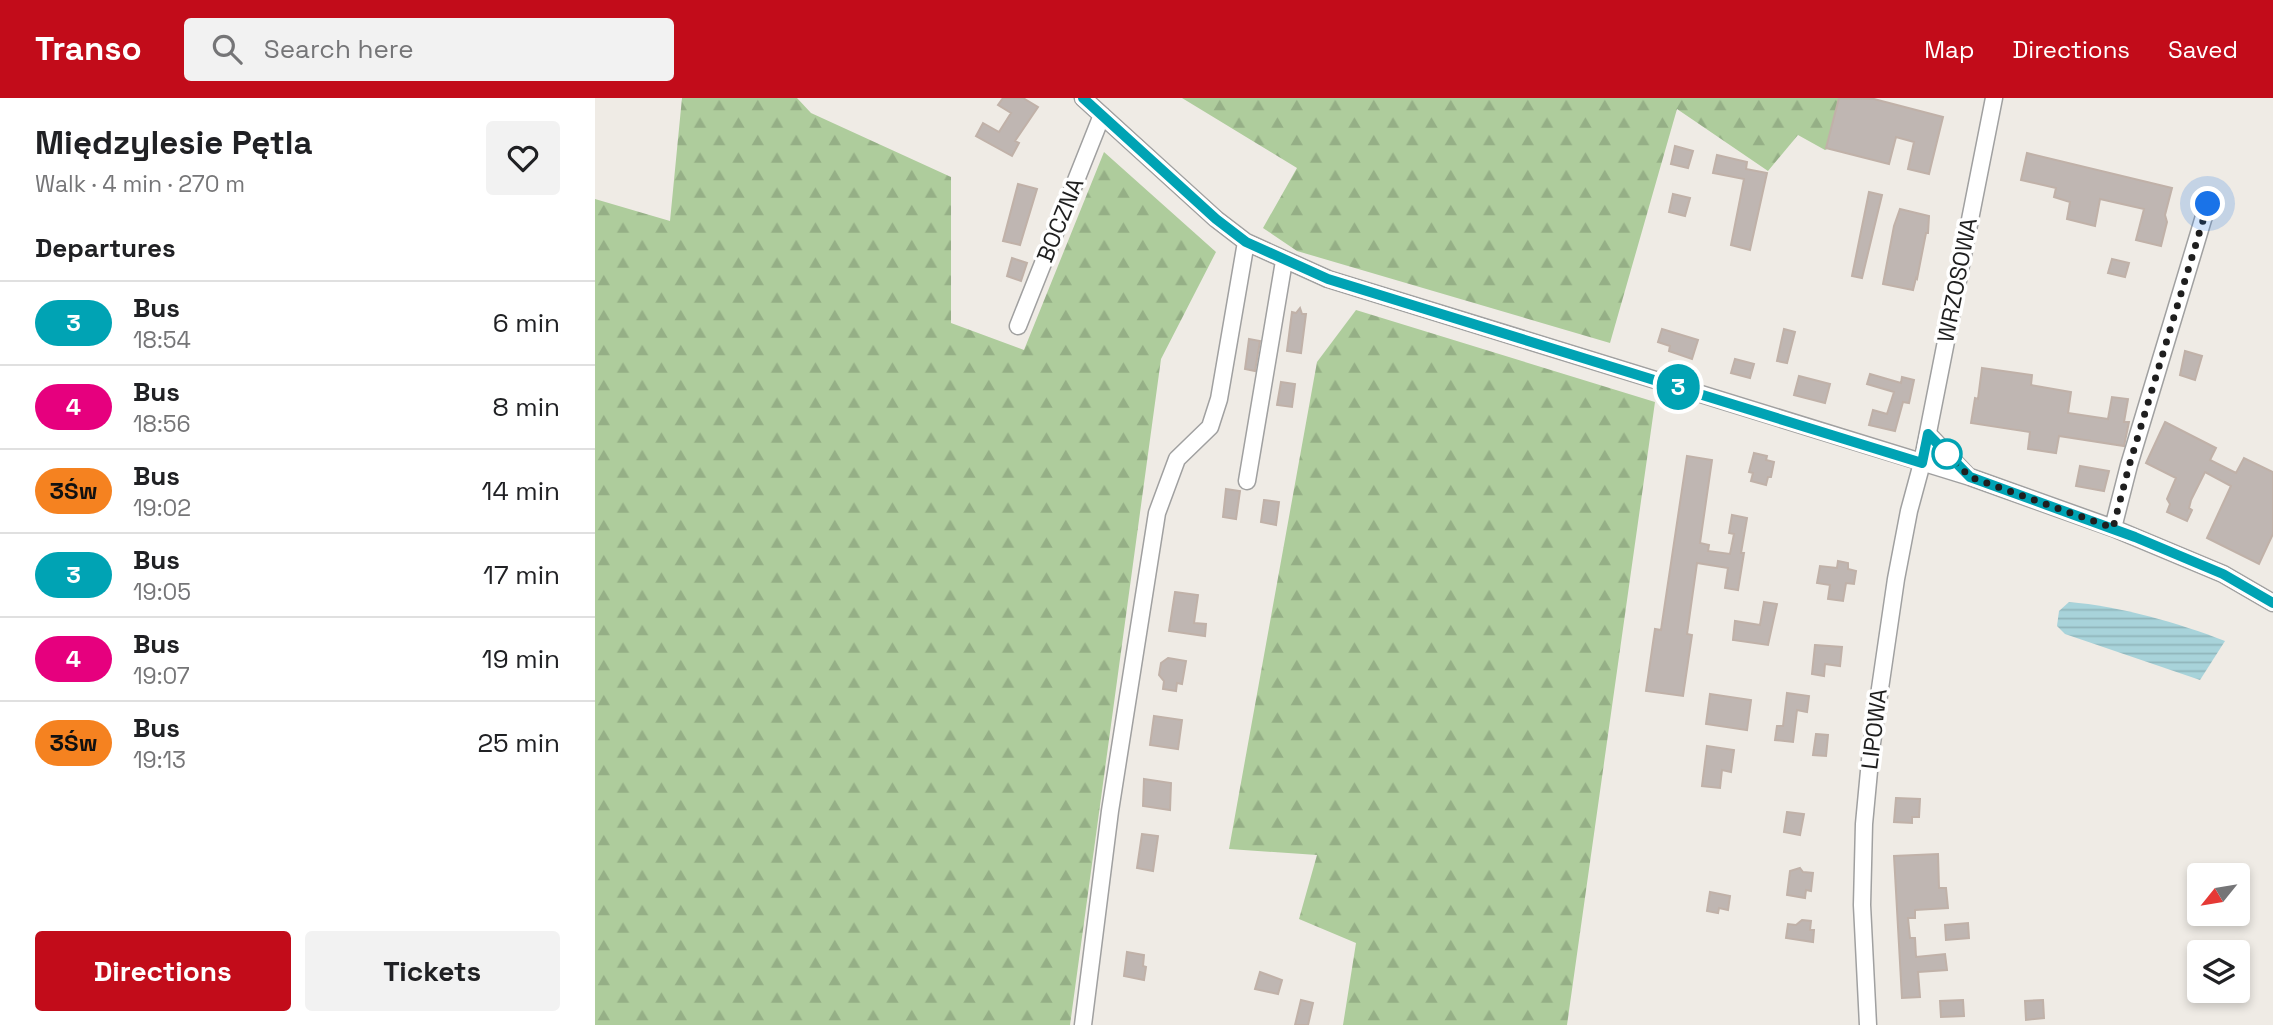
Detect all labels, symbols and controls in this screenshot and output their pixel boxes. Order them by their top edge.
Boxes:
search box [184,18,674,81]
text: Transo [35,28,142,70]
icon: search [208,30,246,68]
text: Search here [264,32,414,66]
text: Map [1924,34,1974,65]
text: Directions [2012,34,2130,65]
text: Saved [2168,34,2238,65]
button: heart [486,121,560,195]
text: Międzylesie Pętla [35,122,313,164]
text: Walk · 4 min · 270 m [35,169,245,199]
street label: BOCZNA [1030,173,1090,267]
your location [2190,186,2225,221]
street label: WRZOSOWA [1930,215,1984,345]
text: Departures [35,231,176,265]
text: Bus [133,291,180,325]
text: 6 min [493,306,560,340]
text: 3 [66,307,81,338]
text: 18:54 [133,325,191,355]
line badge: 3 [1655,364,1701,410]
text: 3 [1671,371,1685,402]
text: Bus [133,375,180,409]
text: 8 min [492,390,560,424]
text: 4 [66,391,81,422]
text: 18:56 [133,409,191,439]
unlabelled marker [1932,439,1962,469]
text: Bus [133,459,180,493]
text: 14 min [482,474,560,508]
text: 3Św [50,475,97,506]
text: 19:02 [133,493,191,523]
text: Bus [133,543,180,577]
text: 17 min [483,558,560,592]
text: 3 [66,559,81,590]
text: 19:05 [133,577,191,607]
text: Bus [133,627,180,661]
text: 19 min [482,642,560,676]
text: 4 [66,643,81,674]
text: 19:07 [133,661,190,691]
street label: LIPOWA [1854,687,1894,771]
text: Bus [133,711,180,745]
text: 25 min [477,726,560,760]
text: 3Św [50,727,97,758]
text: 19:13 [133,745,186,775]
north arrow [2187,863,2251,926]
map controls [2187,863,2250,1003]
button: Directions [35,931,291,1011]
button: Tickets [305,931,560,1011]
button: layers [2187,940,2250,1003]

